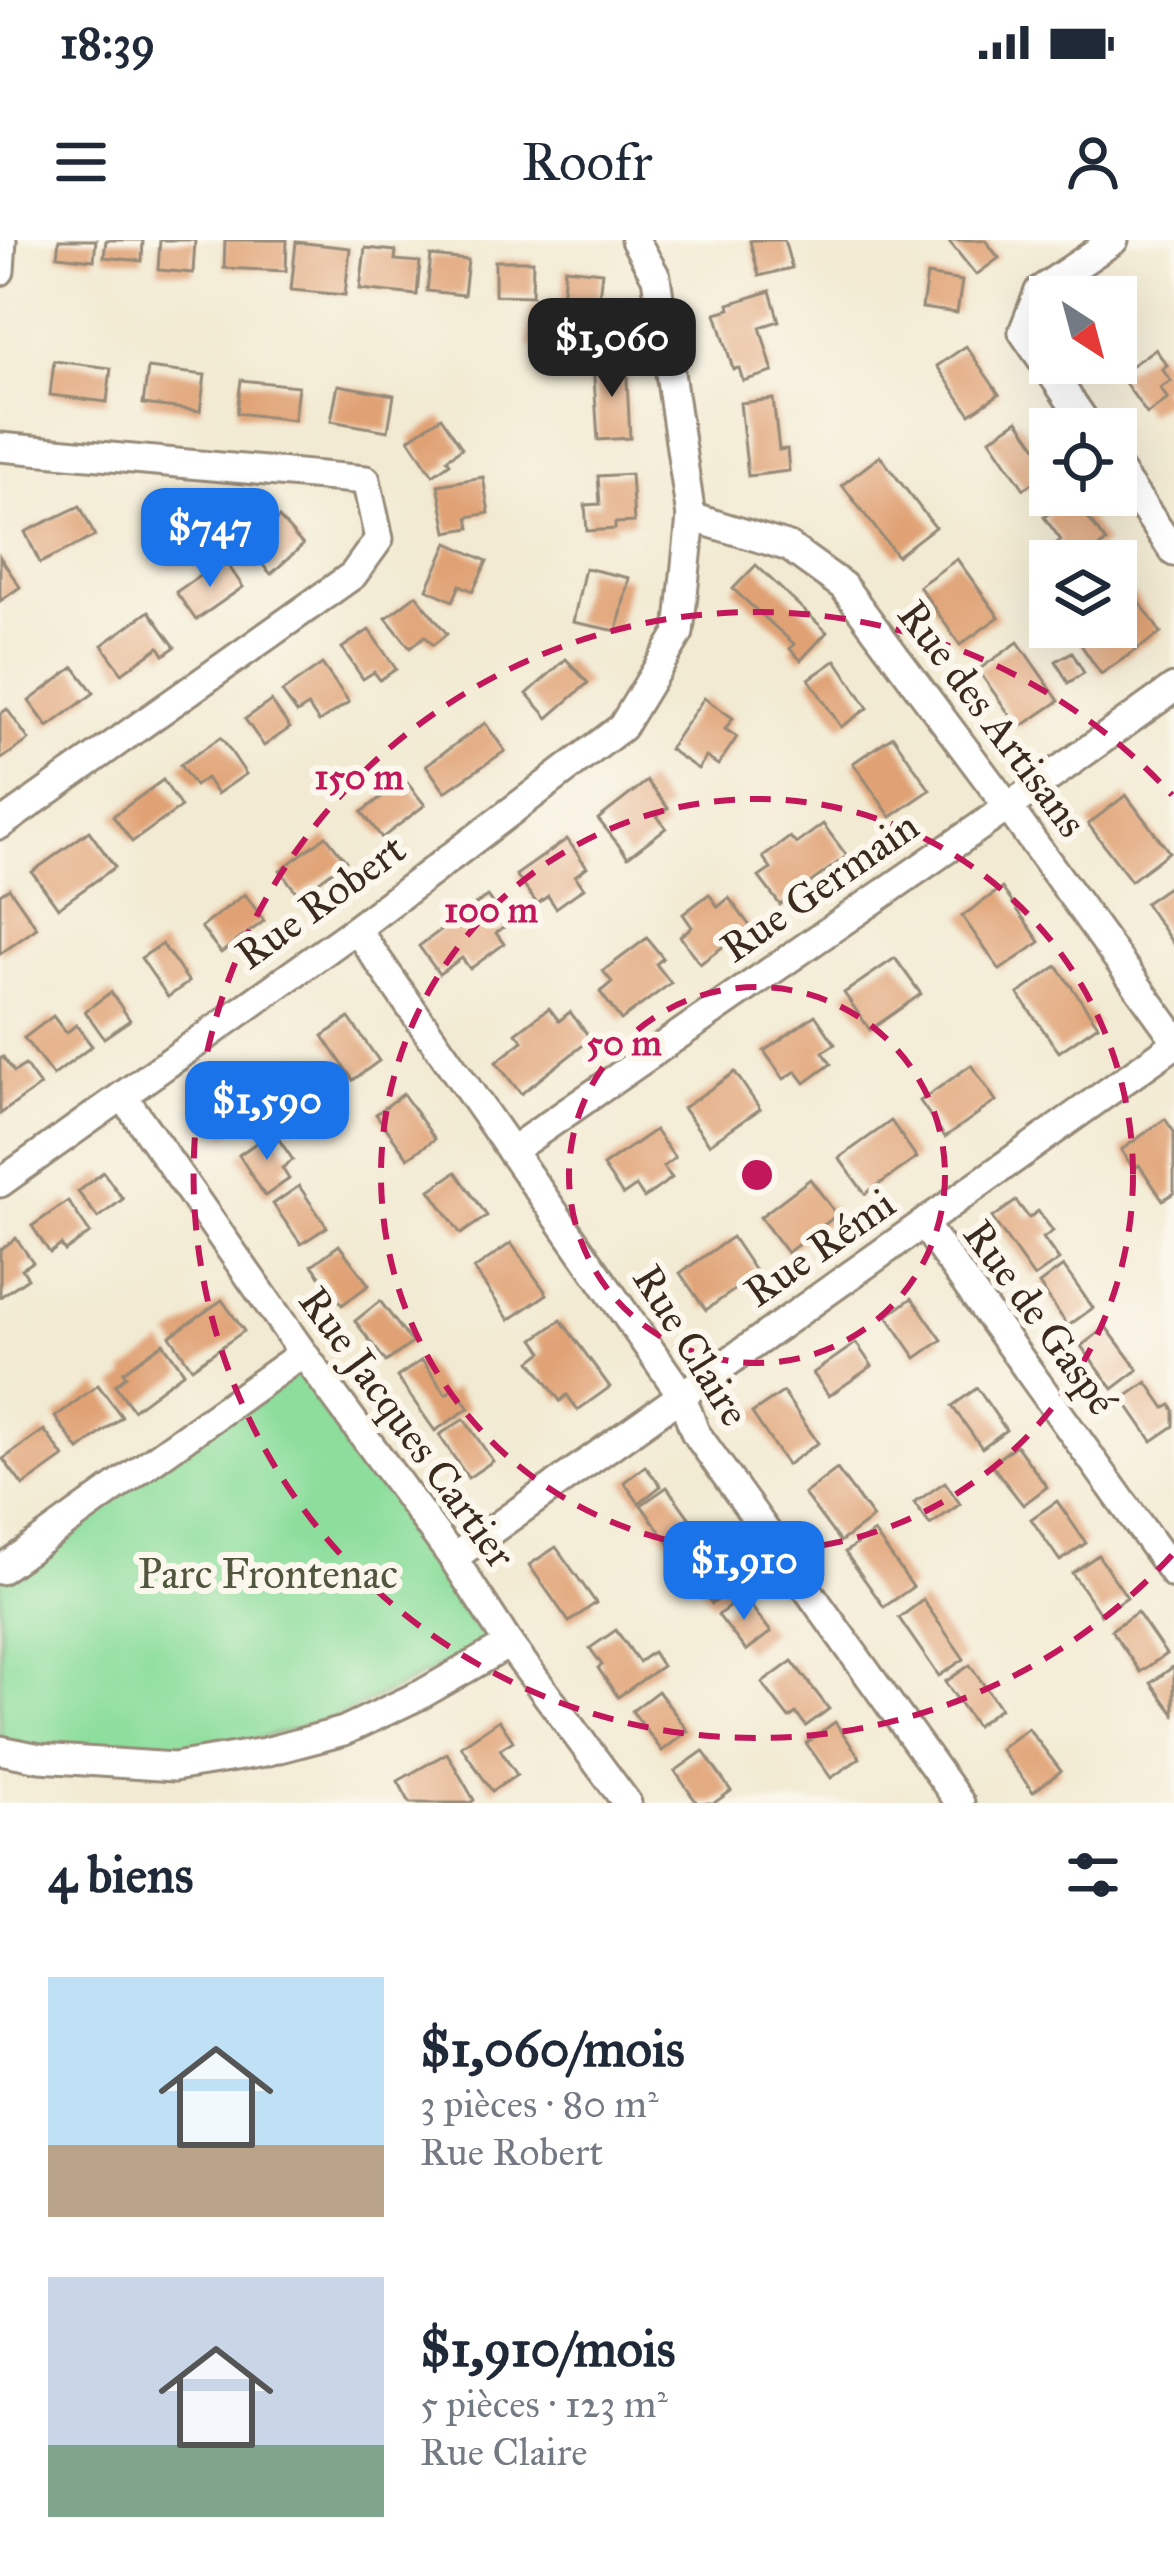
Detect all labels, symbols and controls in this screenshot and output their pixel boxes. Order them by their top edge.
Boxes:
text: 18:39 [60,15,155,70]
icon: menu [48,129,114,195]
text: Roofr [521,129,653,195]
icon: person [1060,129,1126,195]
north arrow [1029,276,1137,384]
map controls [1029,276,1137,648]
pin: $1,060 [514,298,710,400]
text: $1,060 [555,313,669,361]
button: locate [1029,408,1137,516]
pin: $747 [139,488,281,590]
text: $747 [168,503,252,551]
button: layers [1029,540,1137,648]
street label: Rue des Artisans [886,590,1098,847]
text: 150 m [314,755,405,799]
street label: Rue Germain [711,800,928,974]
street label: Rue Robert [226,823,416,981]
text: 100 m [444,888,539,932]
text: 50 m [586,1021,663,1065]
pin: $1,590 [169,1061,365,1163]
text: $1,590 [212,1076,322,1124]
centre of rings [736,1154,778,1196]
street label: Rue Rémi [734,1177,905,1318]
street label: Rue de Gaspé [952,1210,1129,1425]
street label: Rue Claire [621,1255,761,1436]
street label: Rue Jacques Cartier [288,1277,527,1579]
pin: $1,910 [646,1521,842,1623]
text: $1,910 [690,1536,798,1584]
park label: Parc Frontenac [138,1548,398,1600]
icon: filters [1060,1842,1126,1908]
text: 4 biens [48,1844,193,1906]
text: $1,060/mois [420,2018,685,2080]
icon: home [144,2025,288,2169]
text: 3 pièces · 80 m² [420,2080,658,2128]
text: Rue Robert [420,2128,603,2176]
text: $1,910/mois [420,2318,675,2380]
icon: home [144,2325,288,2469]
text: 5 pièces · 123 m² [420,2380,668,2428]
text: Rue Claire [420,2428,587,2476]

